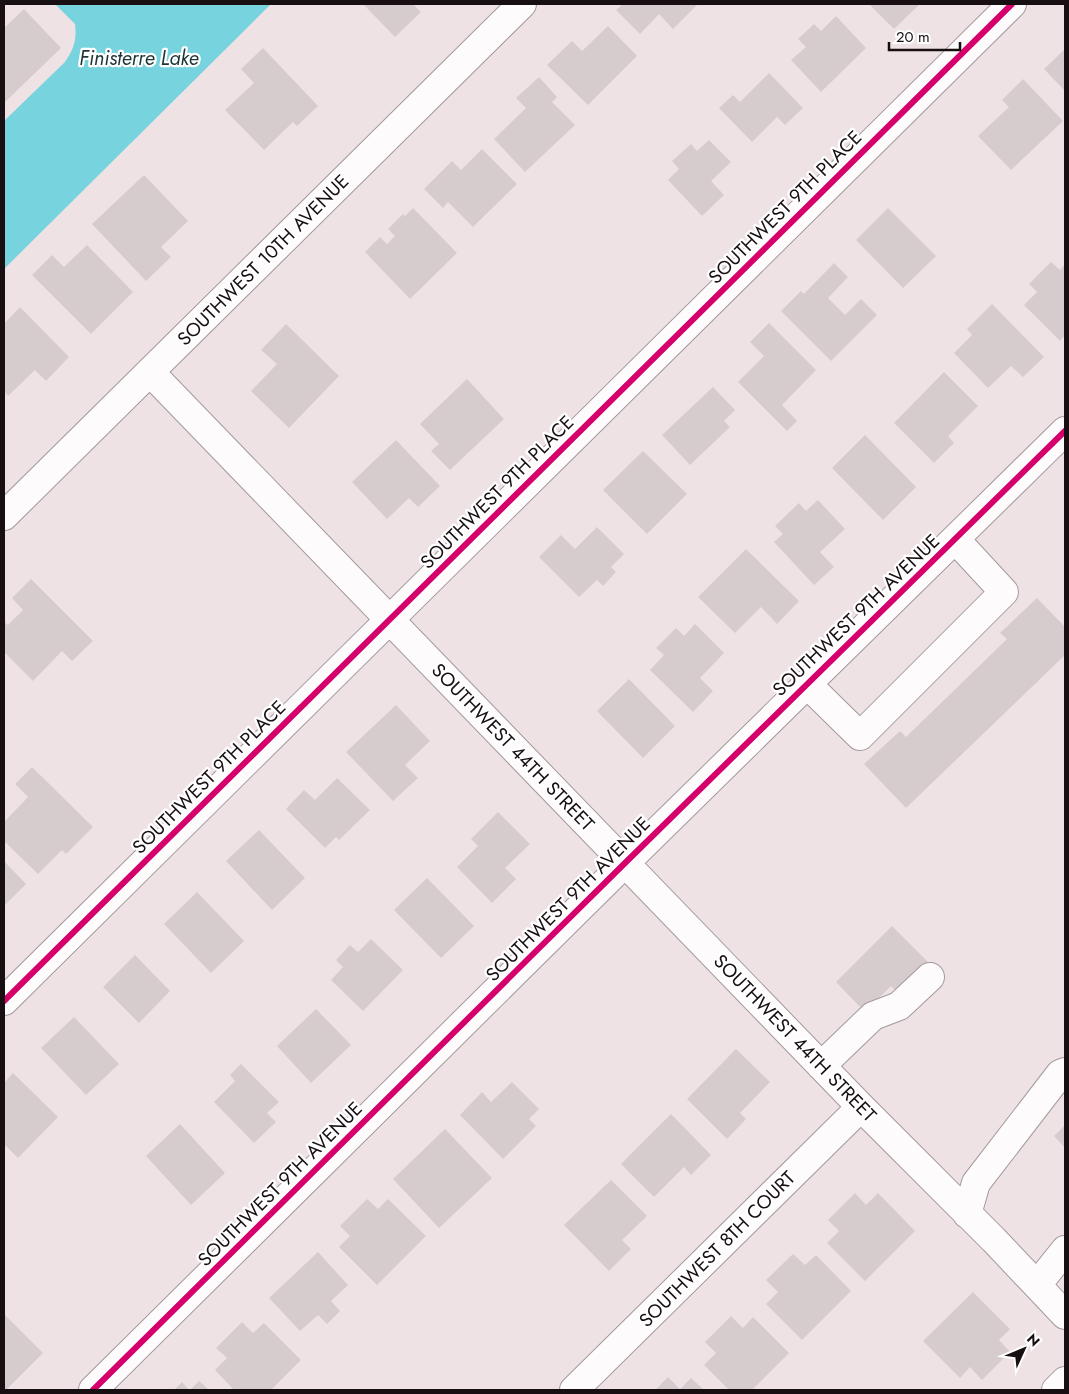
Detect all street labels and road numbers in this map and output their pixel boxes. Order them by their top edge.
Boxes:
street label: SOUTHWEST 9TH PLACE [702,124,868,290]
street label: SOUTHWEST 10TH AVENUE [171,168,355,352]
street label: SOUTHWEST 9TH PLACE [414,409,580,575]
street label: SOUTHWEST 9TH AVENUE [766,528,946,702]
street label: SOUTHWEST 44TH STREET [426,657,601,837]
street label: SOUTHWEST 9TH PLACE [126,694,292,860]
street label: SOUTHWEST 9TH AVENUE [480,811,656,987]
street label: SOUTHWEST 44TH STREET [708,948,883,1128]
street label: SOUTHWEST 9TH AVENUE [192,1096,368,1272]
street label: SOUTHWEST 8TH COURT [633,1165,801,1333]

